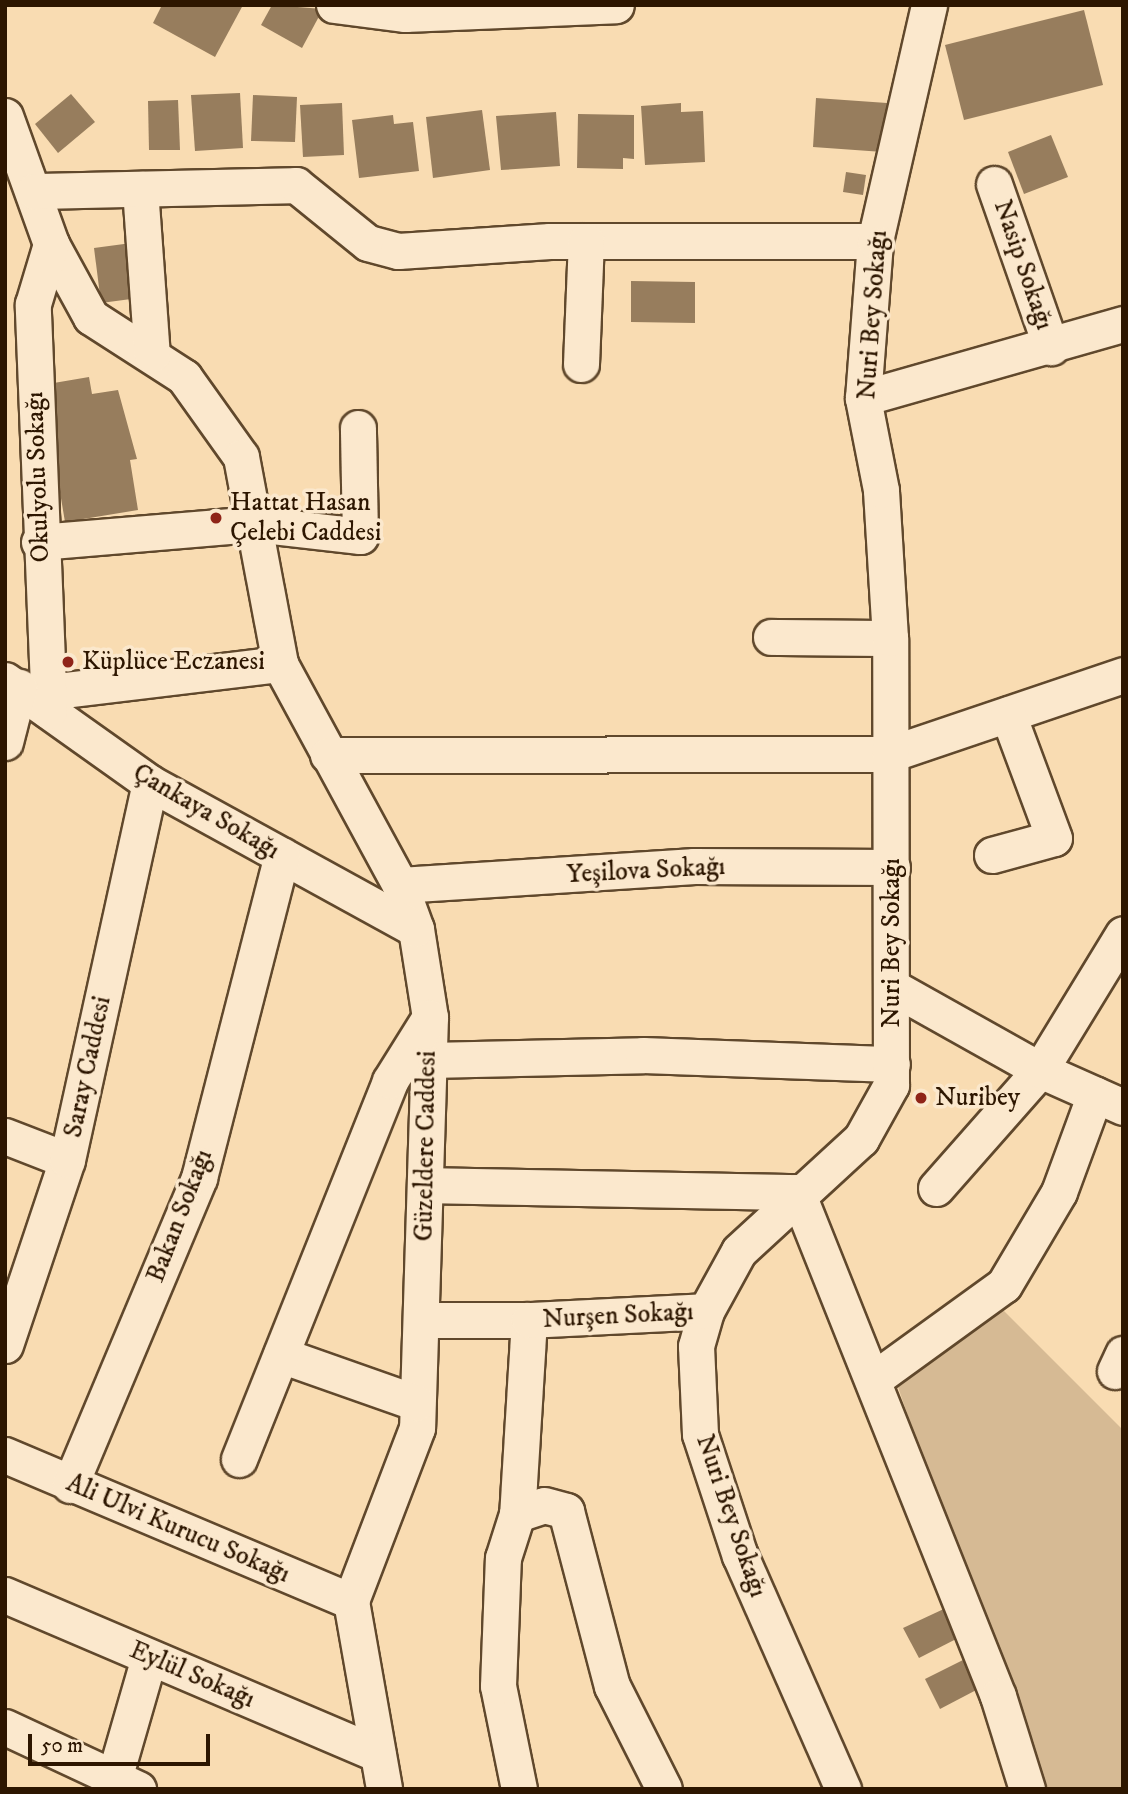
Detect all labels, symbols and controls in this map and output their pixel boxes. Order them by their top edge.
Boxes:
street label: Nasip Sokağı [986,196,1060,334]
street label: Nuri Bey Sokağı [852,229,894,401]
street label: Okulyolu Sokağı [19,391,57,563]
place label: Hattat Hasan Çelebi Caddesi [230,487,381,548]
marker: Hattat Hasan Çelebi Caddesi [208,510,224,526]
place label: Küplüce Eczanesi [82,646,265,678]
marker: Küplüce Eczanesi [60,654,76,670]
street label: Çankaya Sokağı [127,757,285,867]
street label: Yeşilova Sokağı [566,851,726,891]
street label: Nuri Bey Sokağı [876,858,908,1028]
street label: Saray Caddesi [58,994,118,1140]
street label: Güzeldere Caddesi [409,1050,443,1242]
place label: Nuribey [935,1082,1020,1114]
marker: Nuribey [913,1090,929,1106]
street label: Bakan Sokağı [140,1145,220,1287]
street label: Nurşen Sokağı [542,1296,694,1336]
street label: Nuri Bey Sokağı [689,1431,773,1601]
street label: Ali Ulvi Kurucu Sokağı [62,1468,294,1590]
street label: Eylül Sokağı [125,1635,259,1715]
scale bar [32,1720,214,1764]
text: 50 m [41,1733,83,1759]

